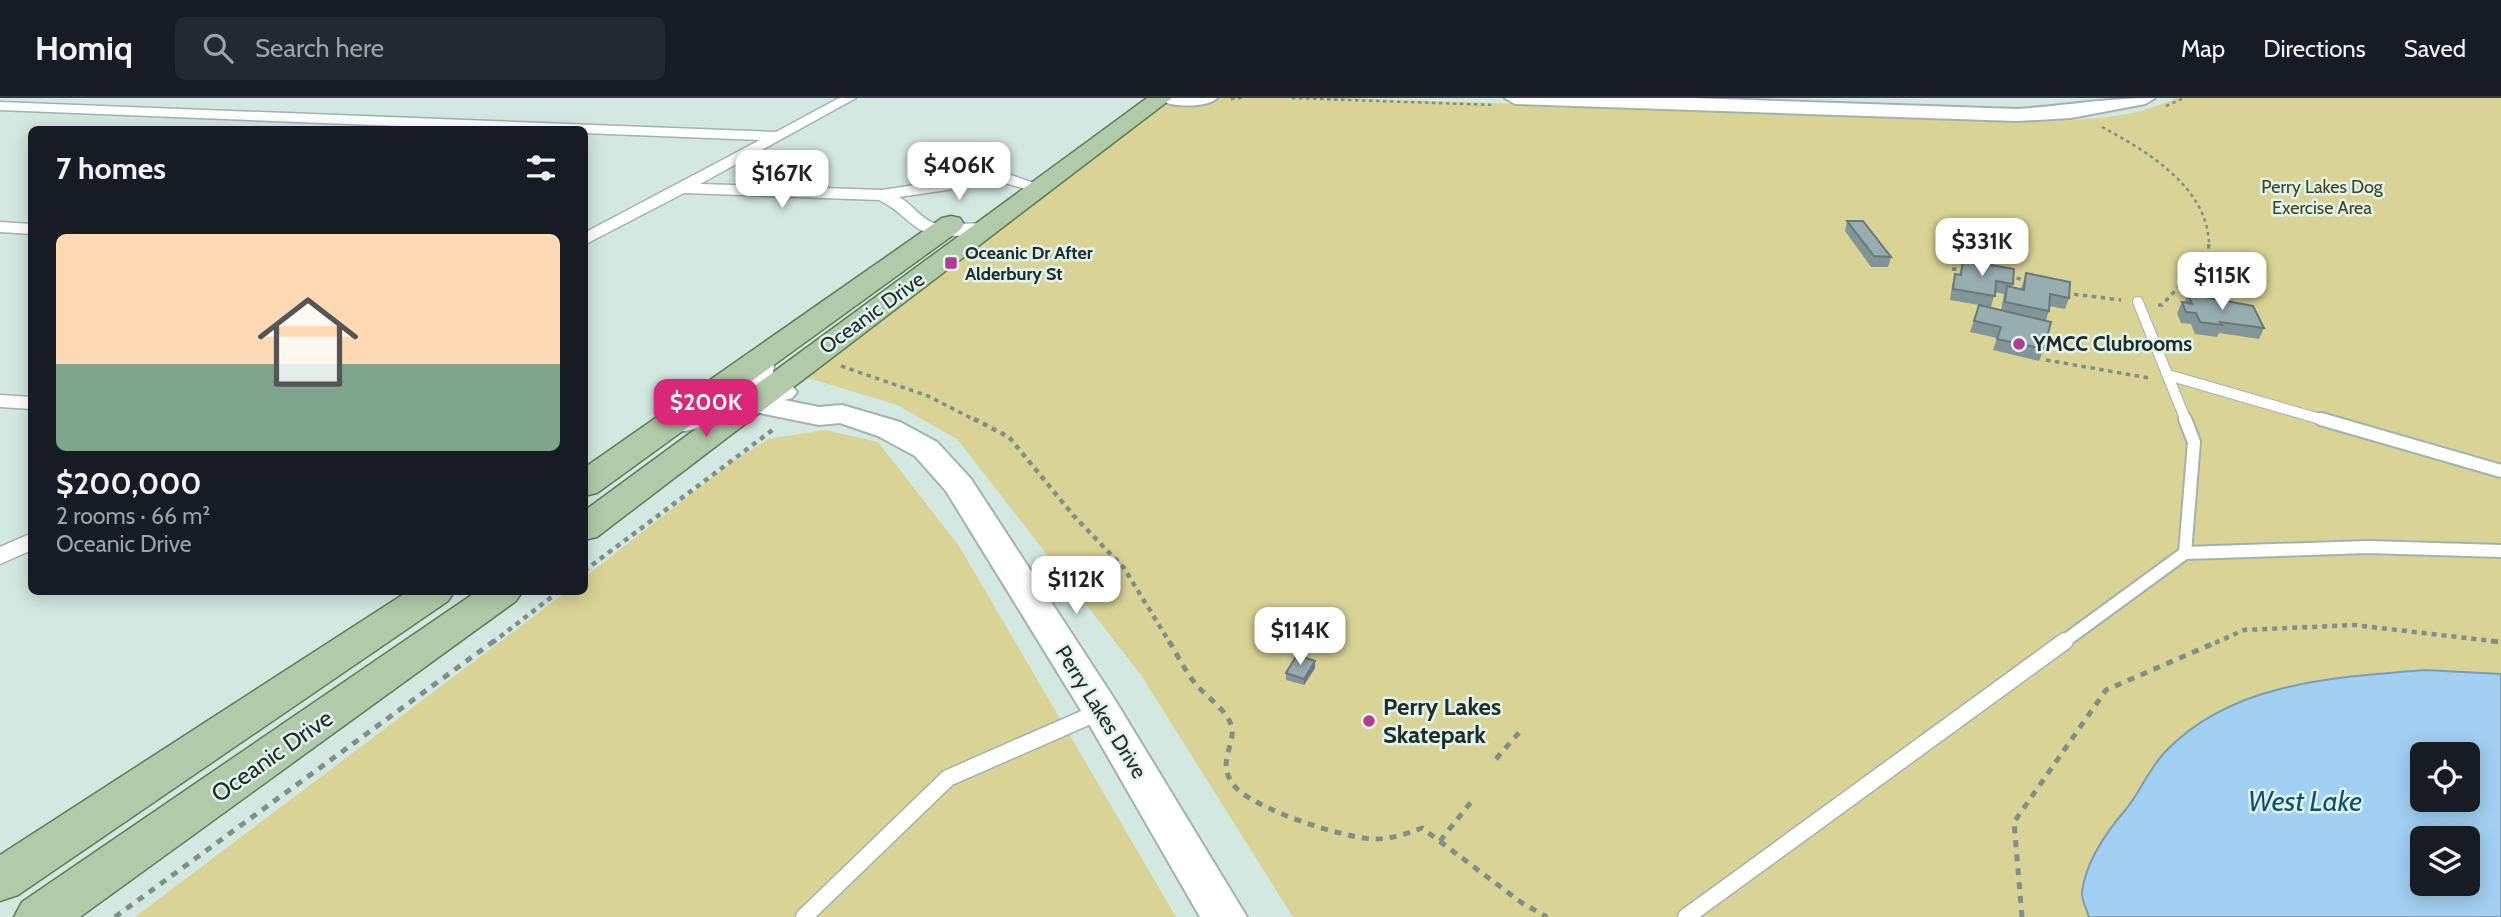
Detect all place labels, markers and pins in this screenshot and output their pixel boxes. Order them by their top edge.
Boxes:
pin: $406K [910,142,1008,202]
pin: $167K [733,150,831,210]
pin: $331K [1933,218,2031,278]
place label: Oceanic Dr After Alderbury St [965,242,1093,285]
pin: $115K [2173,252,2271,312]
marker: Oceanic Dr After Alderbury St [943,255,959,271]
place label: YMCC Clubrooms [2032,331,2192,356]
marker: YMCC Clubrooms [2011,336,2027,352]
pin: $200K [657,380,755,439]
pin: $112K [1027,556,1125,616]
pin: $114K [1251,608,1349,667]
place label: Perry Lakes Skatepark [1383,692,1501,749]
marker: Perry Lakes Skatepark [1361,713,1377,729]

